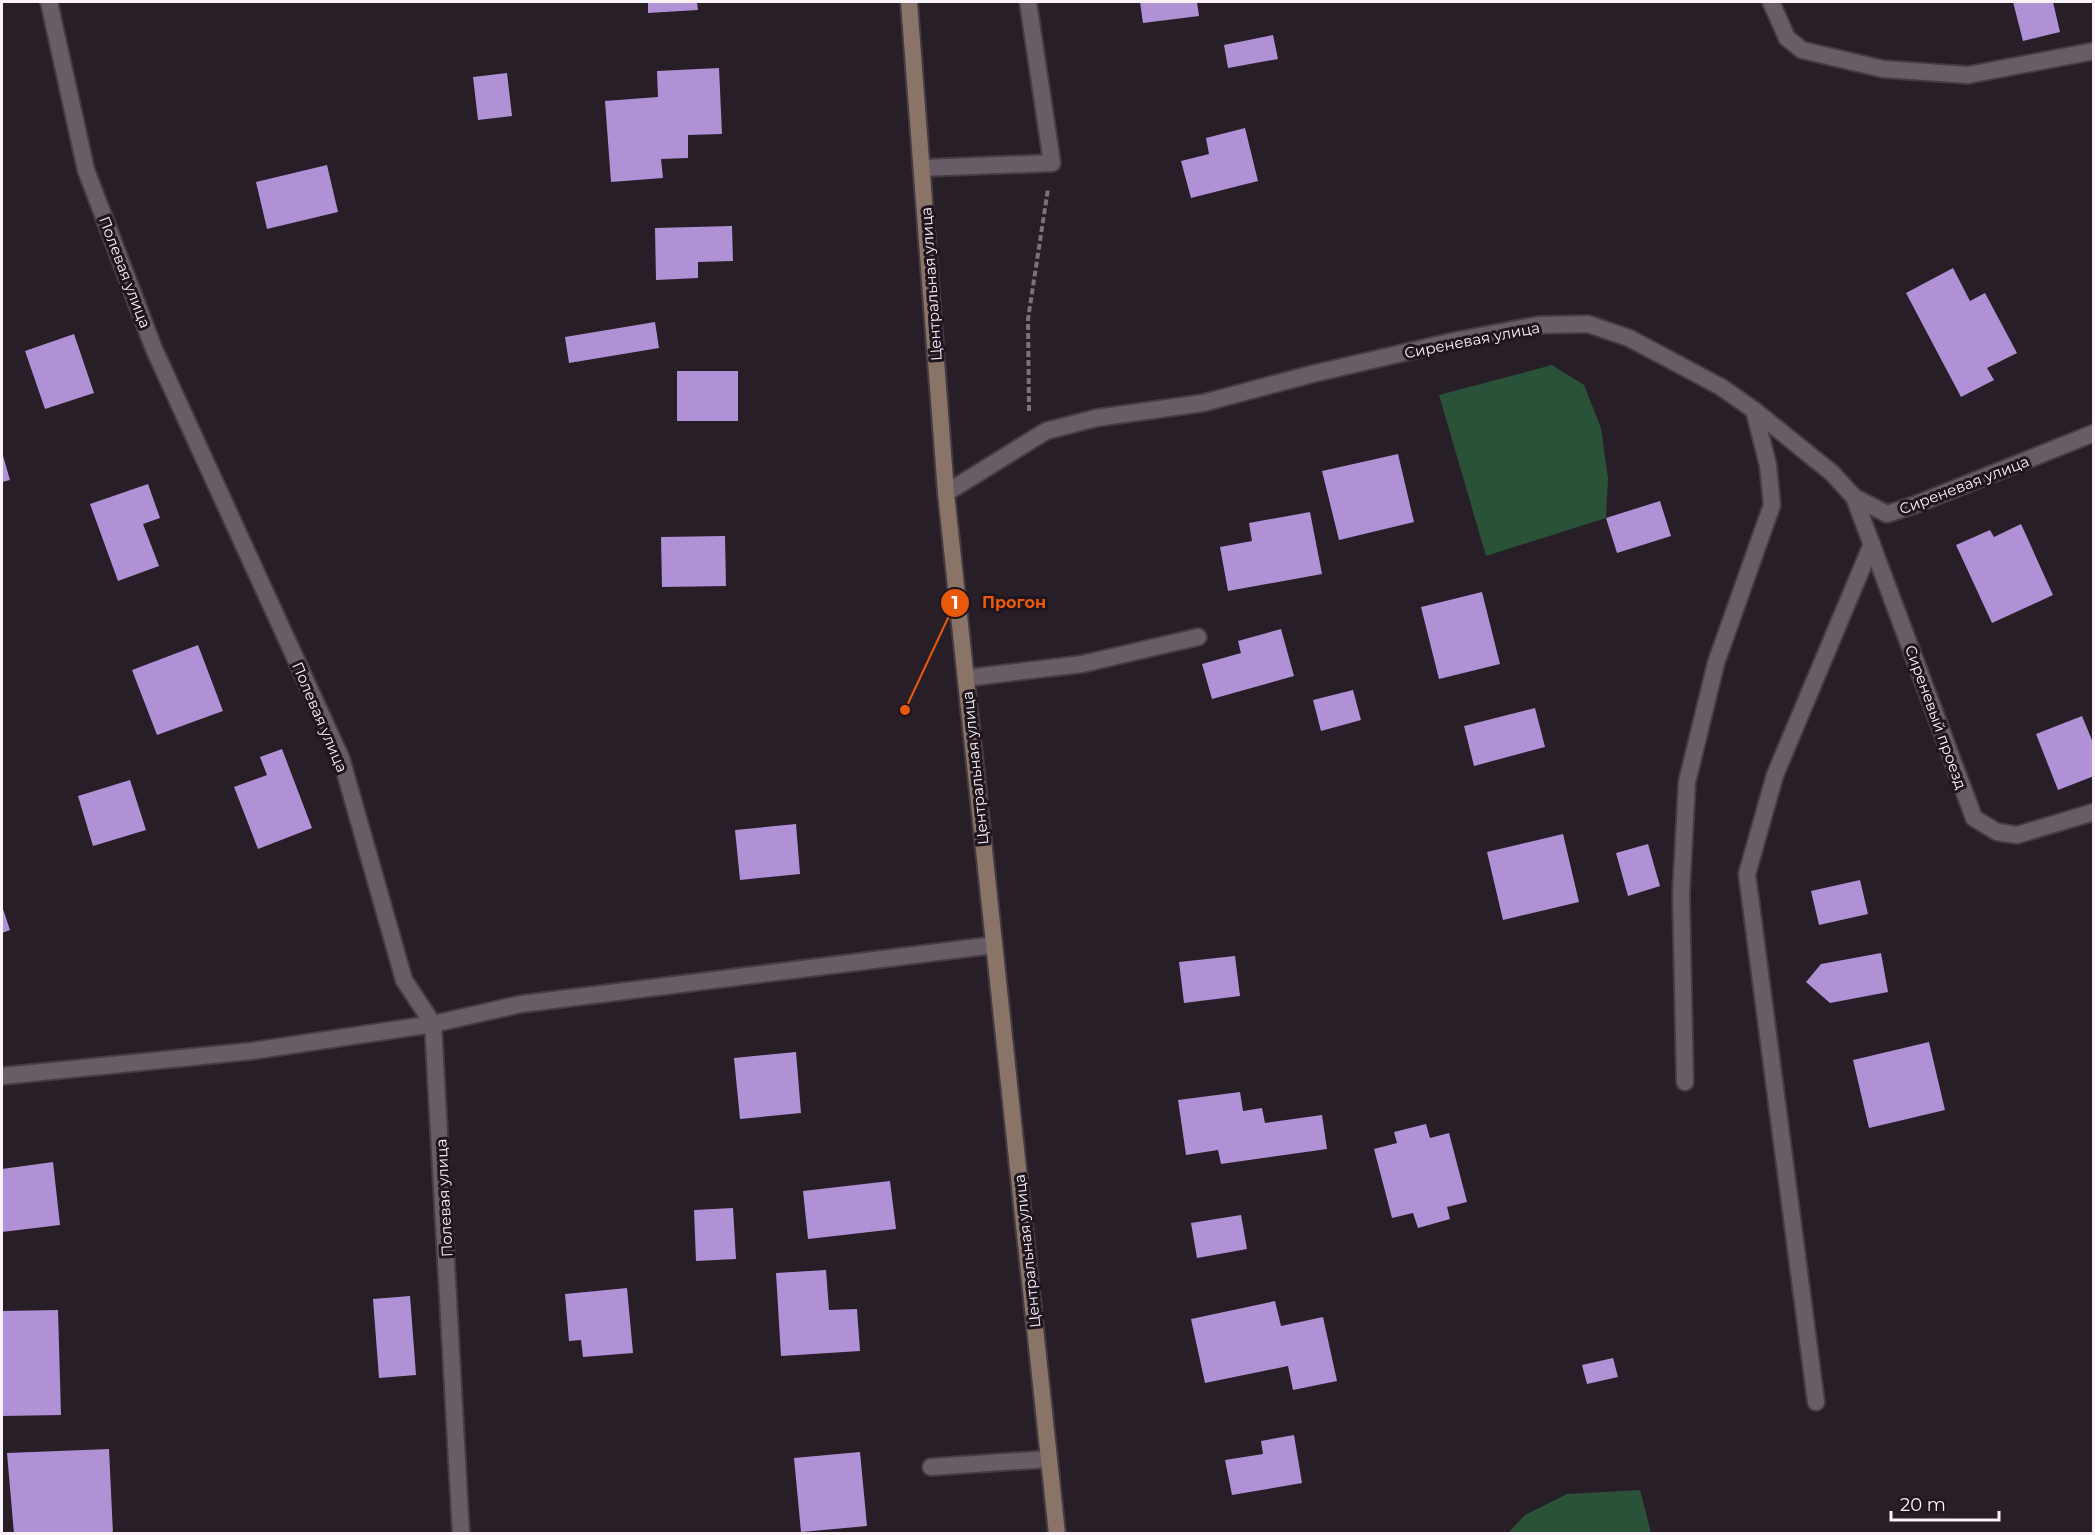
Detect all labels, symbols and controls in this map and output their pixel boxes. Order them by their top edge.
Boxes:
street label: Центральная улица [916,206,946,362]
street label: Полевая улица [95,213,155,331]
street label: Сиреневая улица [1403,318,1541,362]
street label: Сиреневая улица [1896,451,2032,519]
callout: Прогон [940,586,1058,620]
text: 1 [951,592,959,614]
text: Прогон [982,593,1046,612]
street label: Сиреневый проезд [1901,642,1971,792]
street label: Полевая улица [288,659,352,775]
street label: Центральная улица [957,690,993,846]
street label: Полевая улица [431,1138,457,1258]
street label: Центральная улица [1009,1173,1045,1329]
scale bar [1891,1484,1999,1522]
text: 20 m [1900,1494,1946,1516]

